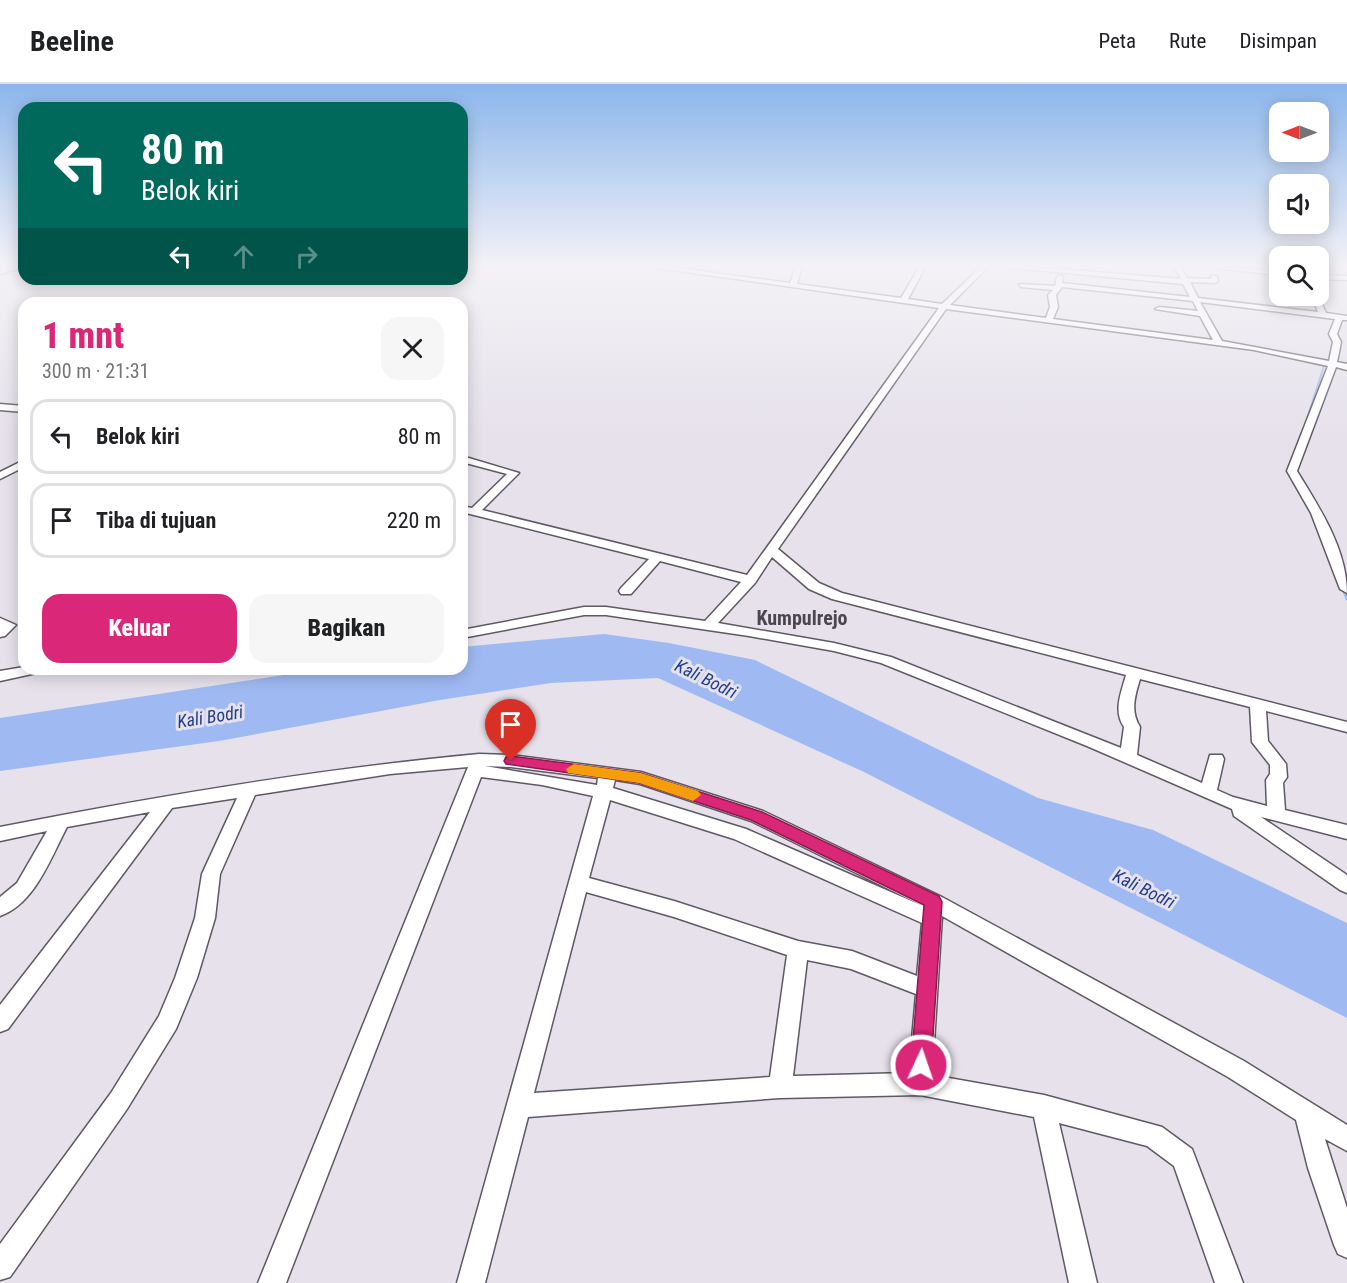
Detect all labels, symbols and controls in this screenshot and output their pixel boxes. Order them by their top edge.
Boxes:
text: Beeline [30,25,114,58]
text: Peta [1098,29,1136,53]
text: Rute [1169,29,1206,53]
text: Disimpan [1239,29,1317,53]
north arrow [1269,102,1329,162]
map controls [1269,102,1329,306]
text: 80 m [141,125,224,174]
icon: left [42,126,120,204]
button: sound [1269,174,1329,234]
text: Belok kiri [141,175,239,207]
icon: left [164,240,197,273]
icon: ahead [227,240,260,273]
icon: right [290,240,323,273]
button: search [1269,246,1329,306]
text: 1 mnt [42,315,124,357]
button: close [381,317,444,380]
text: 300 m · 21:31 [42,359,149,383]
icon: left [45,420,78,453]
text: Belok kiri [96,424,180,449]
text: 80 m [398,424,441,449]
icon: arrive [45,504,78,537]
text: Tiba di tujuan [96,508,216,533]
text: 220 m [387,508,441,533]
button: Keluar [42,594,237,663]
button: Bagikan [249,594,444,663]
district label: Kumpulrejo [756,606,848,630]
water label: Kali Bodri [672,655,741,703]
pin [485,699,536,761]
water label: Kali Bodri [176,701,245,732]
icon: arrive [494,708,527,741]
water label: Kali Bodri [1110,865,1179,913]
position arrow [889,1033,953,1097]

